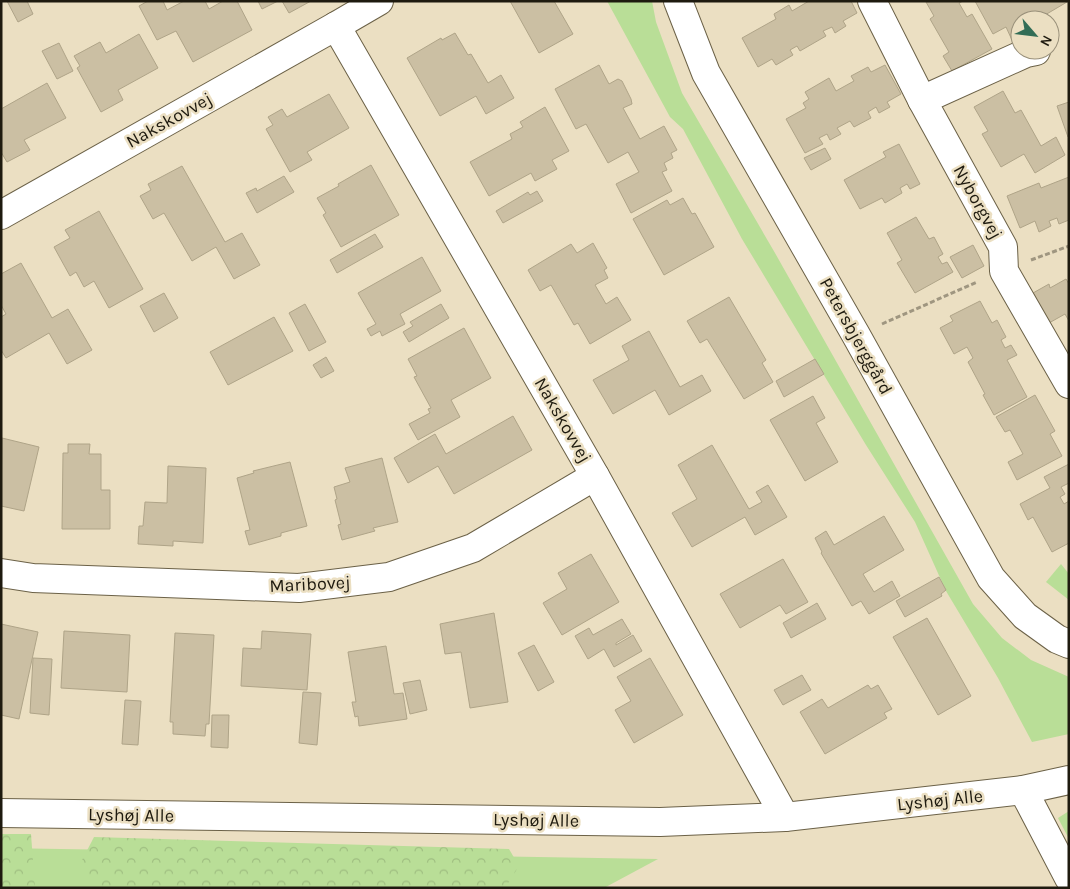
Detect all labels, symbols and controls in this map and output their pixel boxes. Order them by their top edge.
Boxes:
north arrow [1010,10,1060,60]
text: N [1036,32,1056,49]
street label: Nakskovvej [122,87,216,153]
street label: Nyborgvej [949,161,1007,243]
street label: Petersbjerggård [815,274,897,398]
street label: Nakskovvej [530,373,596,467]
street label: Maribovej [269,571,351,597]
street label: Lyshøj Alle [896,785,984,815]
street label: Lyshøj Alle [88,803,174,827]
street label: Lyshøj Alle [493,808,579,832]

